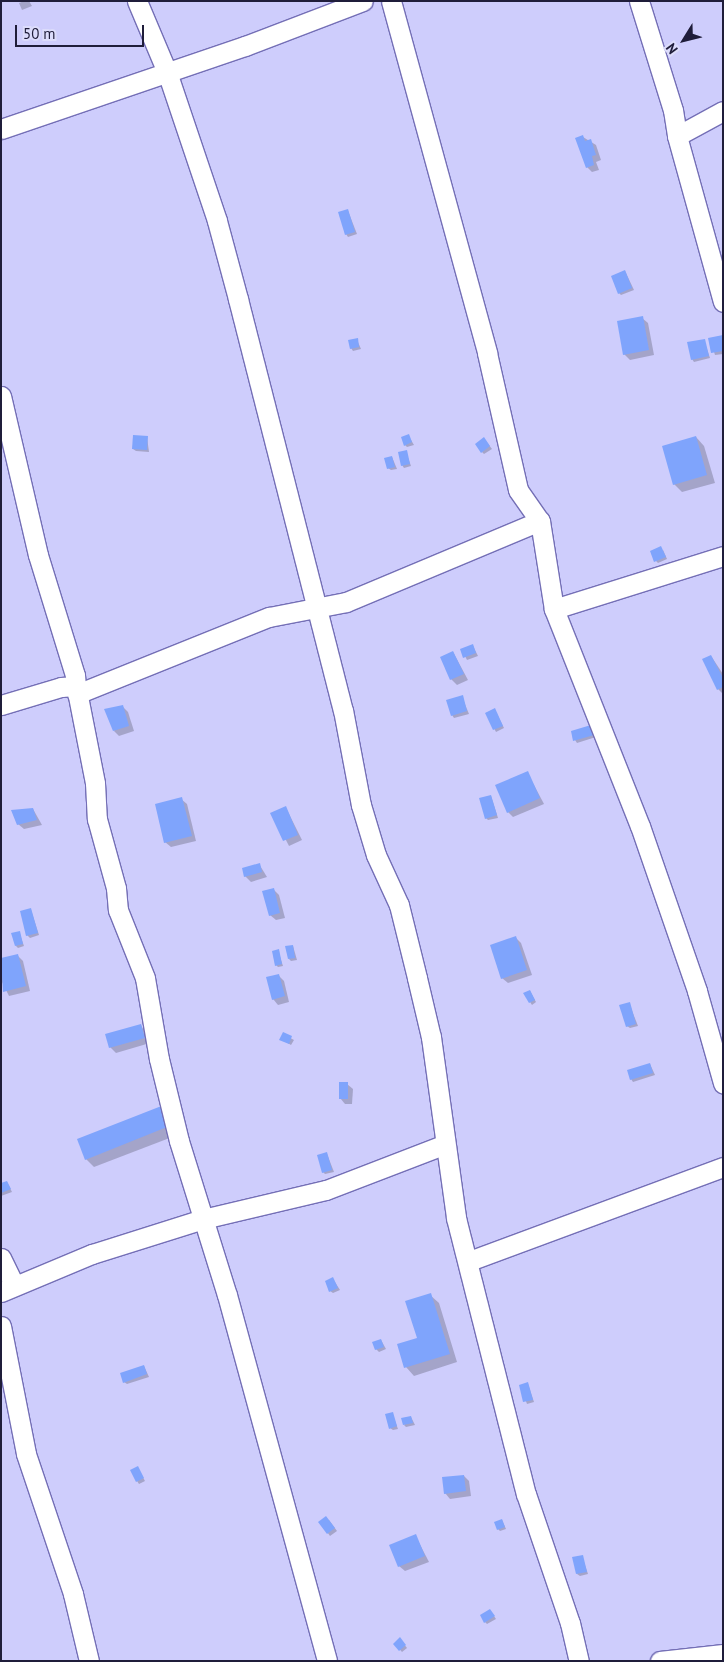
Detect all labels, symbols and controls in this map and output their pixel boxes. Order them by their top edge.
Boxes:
scale bar [18,15,146,47]
north arrow [659,15,709,65]
text: 50 m [23,24,56,43]
text: N [662,40,682,58]

